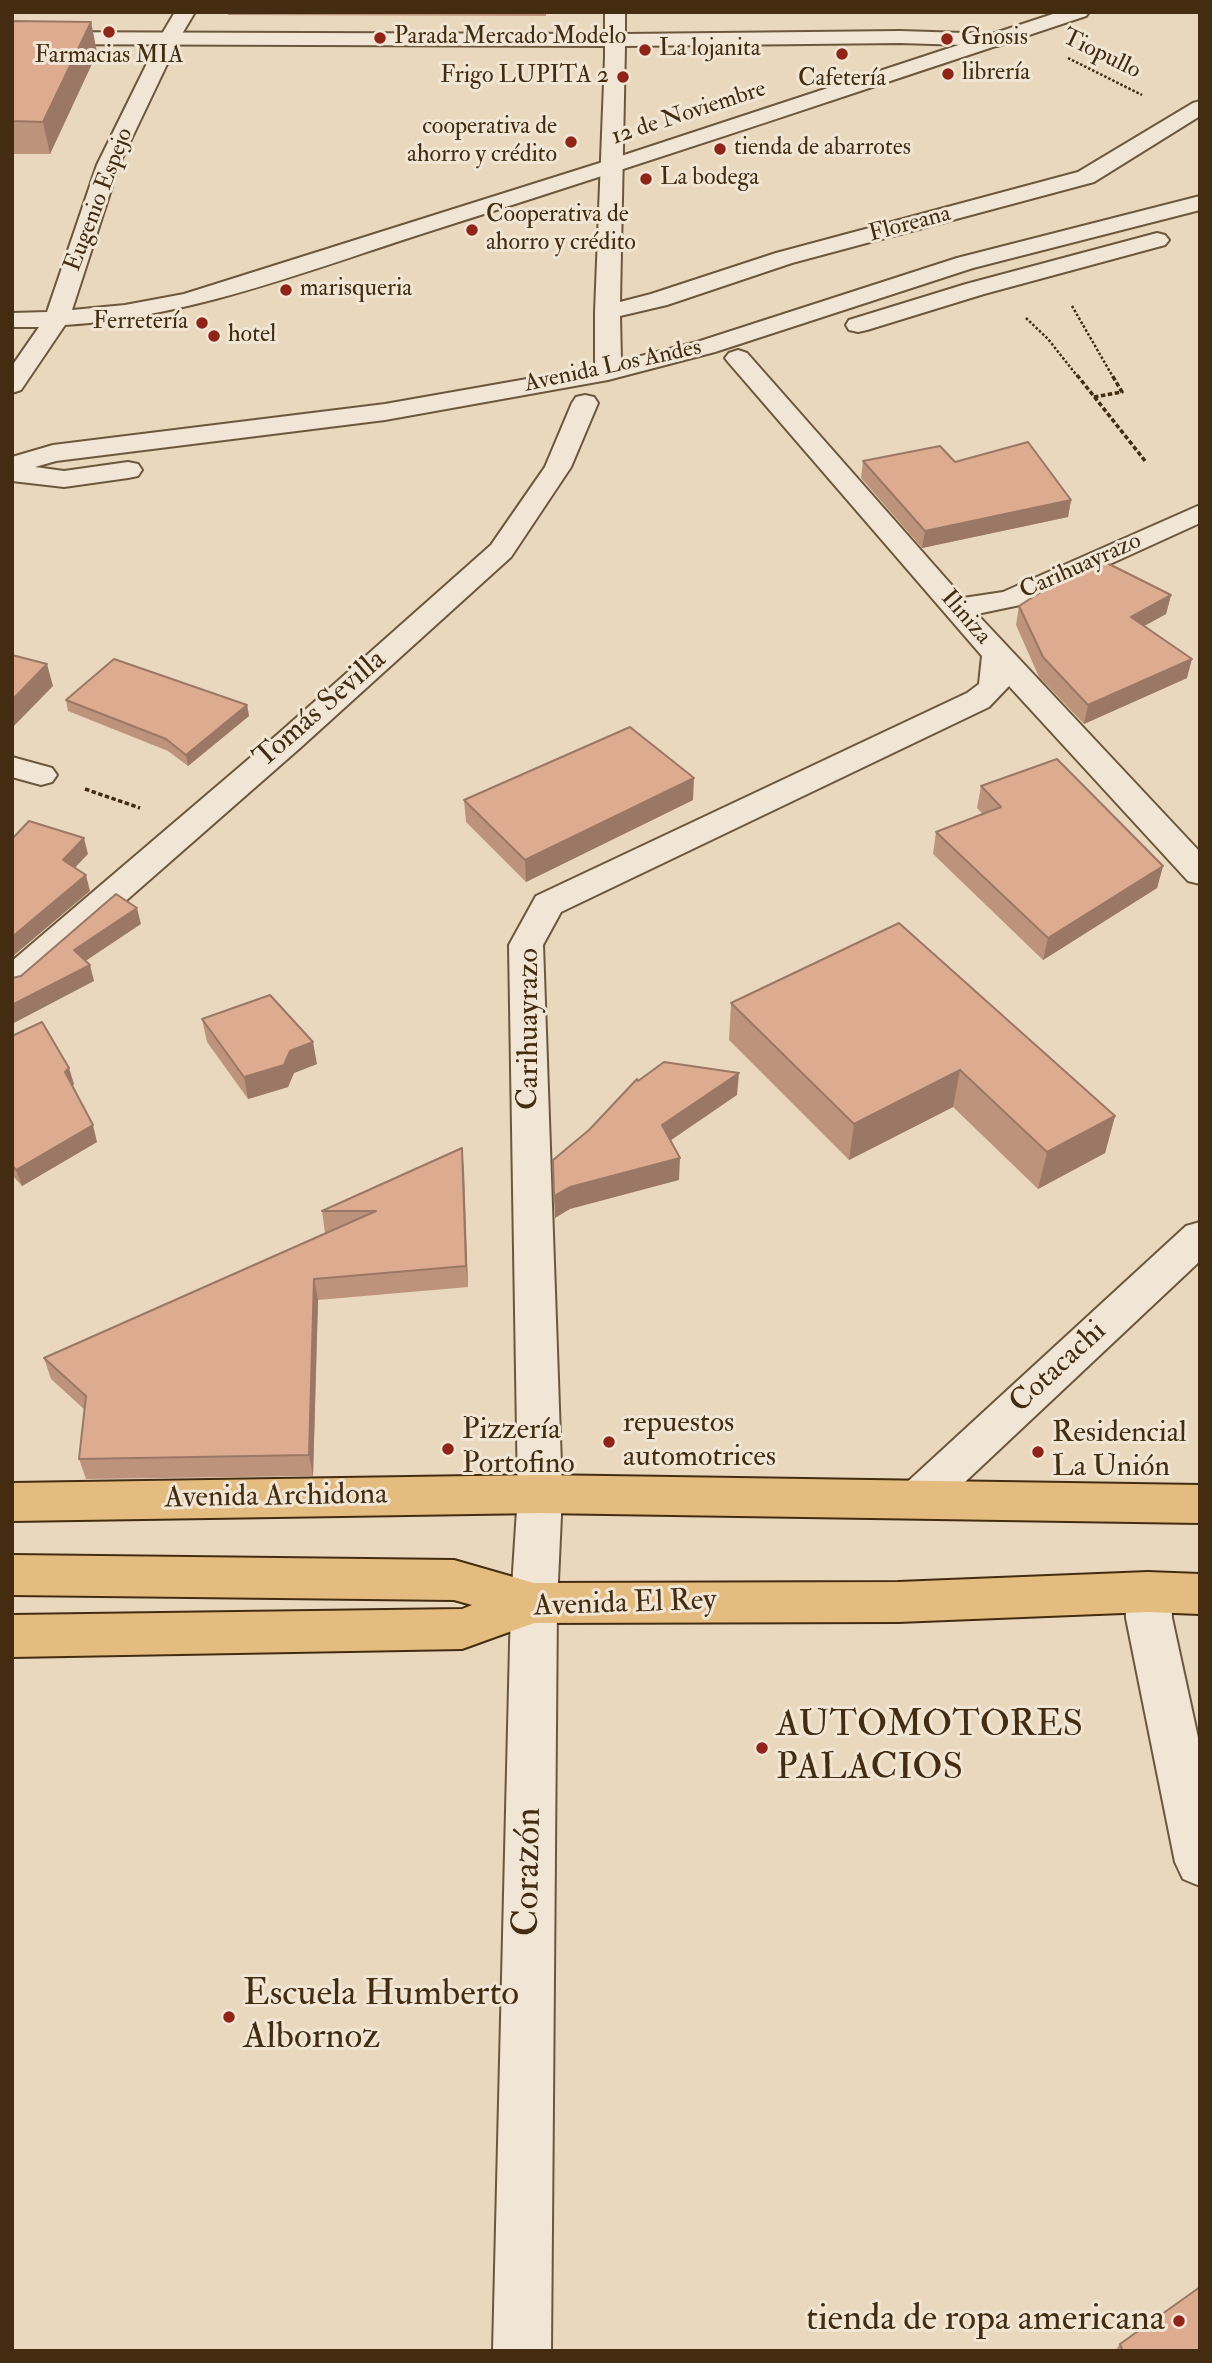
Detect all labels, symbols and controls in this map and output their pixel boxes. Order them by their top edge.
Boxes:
marker: Farmacias MIA [101,24,117,40]
place label: Parada Mercado Modelo [394,24,626,52]
street label: Tiopullo [1057,24,1145,86]
place label: Gnosis [961,25,1028,53]
marker: Parada Mercado Modelo [372,30,388,46]
marker: Gnosis [939,31,955,47]
place label: La lojanita [659,36,761,64]
marker: La lojanita [637,42,653,58]
place label: Farmacias MIA [34,43,184,71]
marker: Cafetería [834,46,850,62]
place label: librería [962,60,1030,88]
place label: Frigo LUPITA 2 [440,63,609,91]
place label: Cafetería [798,66,886,94]
marker: librería [940,66,956,82]
marker: Frigo LUPITA 2 [615,69,631,85]
street label: 12 de Noviembre [608,75,770,153]
place label: cooperativa de ahorro y crédito [407,114,557,170]
street label: Eugenio Espejo [59,124,141,276]
marker: cooperativa de ahorro y crédito [563,134,579,150]
place label: tienda de abarrotes [734,135,911,163]
marker: tienda de abarrotes [712,141,728,157]
place label: La bodega [660,165,759,193]
marker: La bodega [638,171,654,187]
street label: Floreana [866,200,954,250]
place label: Cooperativa de ahorro y crédito [486,202,636,258]
marker: Cooperativa de ahorro y crédito [464,222,480,238]
place label: marisqueria [300,276,412,304]
marker: marisqueria [278,282,294,298]
place label: Ferretería [93,309,188,337]
marker: Ferretería [194,315,210,331]
place label: hotel [228,322,276,350]
marker: hotel [206,328,222,344]
street label: Avenida Los Andes [522,334,704,400]
street label: Carihuayrazo [1016,527,1146,607]
street label: Iliniza [934,585,996,651]
street label: Tomás Sevilla [248,643,394,777]
street label: Carihuayrazo [513,948,549,1110]
street label: Cotacachi [1003,1314,1115,1422]
place label: repuestos automotrices [623,1407,776,1478]
place label: Pizzería Portofino [462,1414,575,1484]
place label: Residencial La Unión [1052,1417,1187,1488]
marker: repuestos automotrices [601,1434,617,1450]
marker: Pizzería Portofino [440,1441,456,1457]
marker: Residencial La Unión [1030,1444,1046,1460]
street label: Avenida Archidona [164,1478,388,1518]
street label: Avenida El Rey [533,1584,717,1626]
place label: AUTOMOTORES PALACIOS [776,1705,1083,1792]
marker: AUTOMOTORES PALACIOS [754,1740,770,1756]
street label: Corazón [507,1807,553,1937]
place label: Escuela Humberto Albornoz [243,1974,519,2061]
marker: Escuela Humberto Albornoz [221,2009,237,2025]
place label: tienda de ropa americana [806,2299,1165,2343]
marker: tienda de ropa americana [1171,2313,1187,2329]

